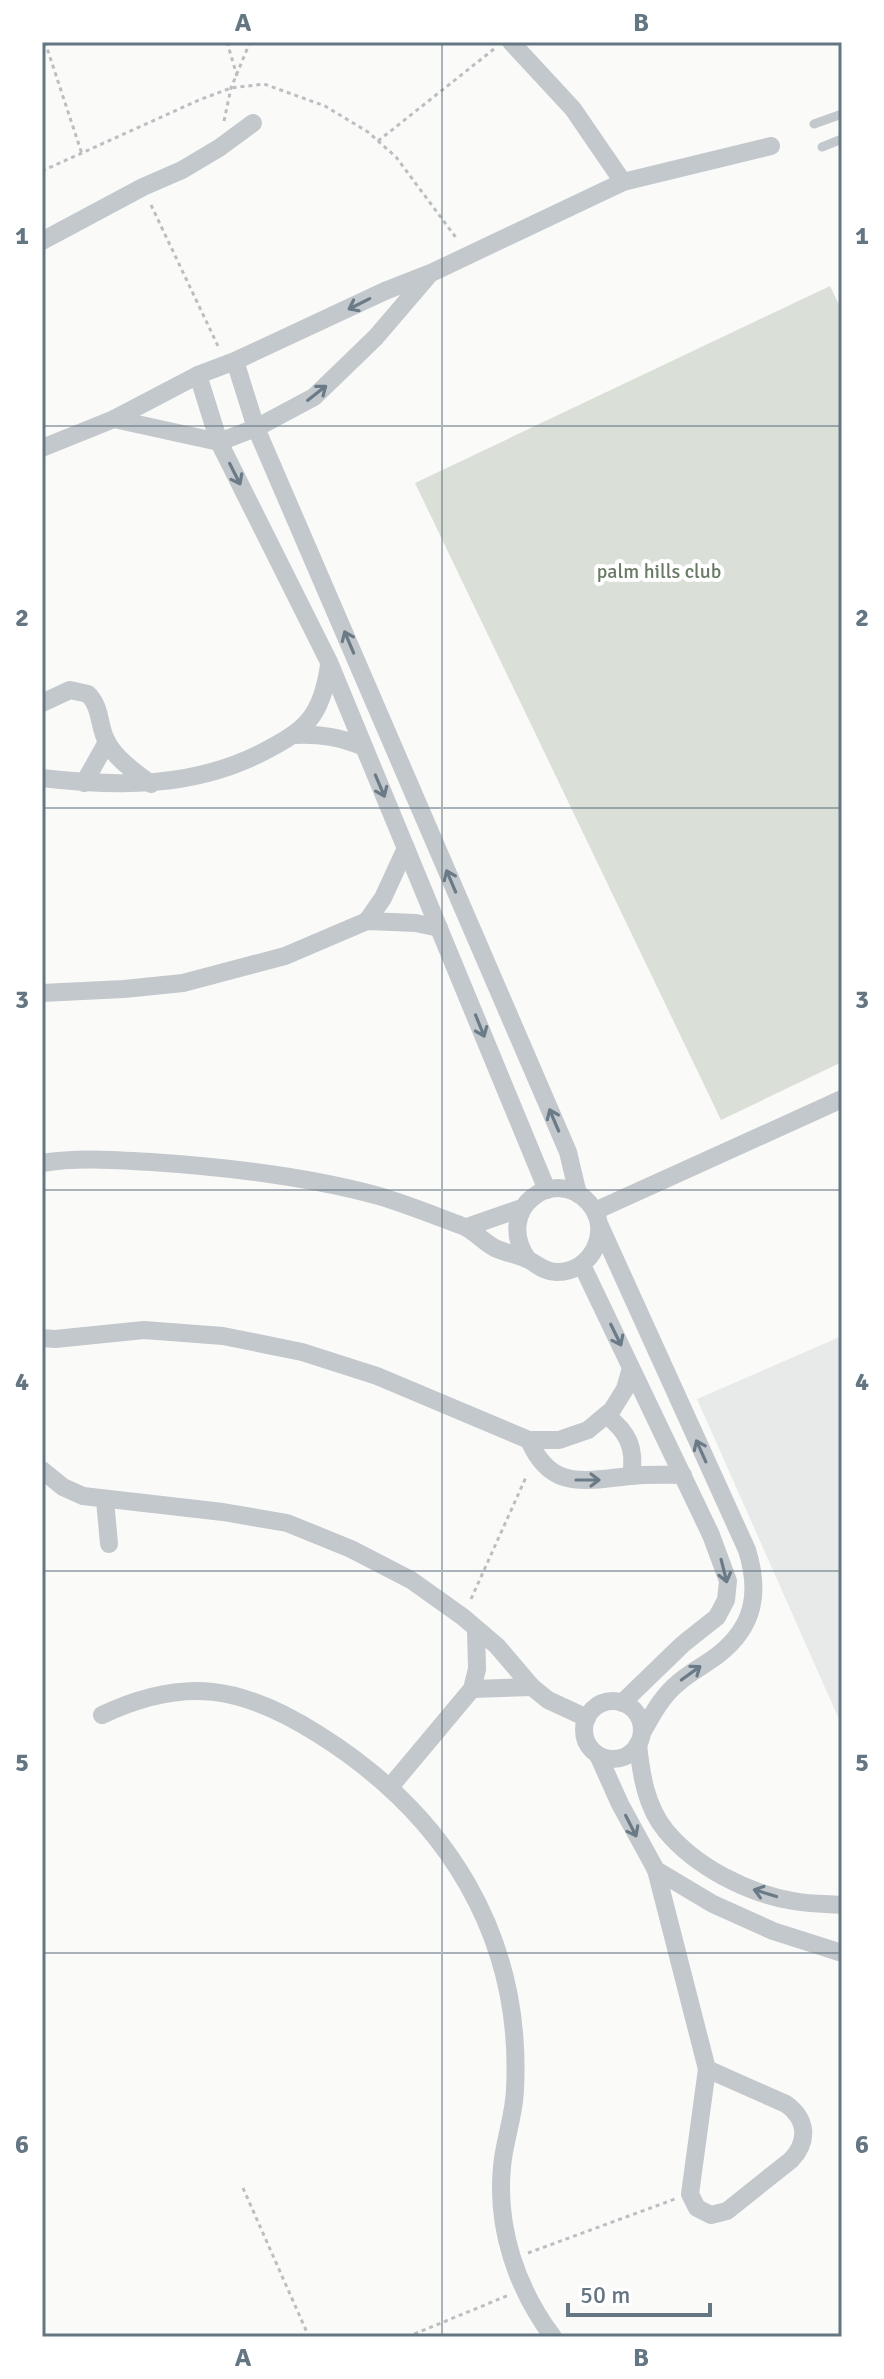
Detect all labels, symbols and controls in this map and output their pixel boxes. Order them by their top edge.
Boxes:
text: A [235,7,252,39]
text: B [633,7,649,39]
text: 1 [15,220,29,252]
text: 1 [855,220,869,252]
one-way arrow [348,296,372,312]
one-way arrow [306,384,327,401]
one-way arrow [228,462,244,486]
park label: palm hills club [597,559,721,584]
text: 2 [15,602,29,634]
text: 2 [855,602,869,634]
one-way arrow [340,630,355,655]
one-way arrow [374,773,389,798]
one-way arrow [443,869,458,894]
text: 3 [15,984,29,1016]
text: 3 [855,984,869,1016]
one-way arrow [473,1014,488,1038]
one-way arrow [546,1108,561,1133]
one-way arrow [609,1323,624,1347]
text: 4 [15,1366,29,1398]
text: 4 [855,1366,869,1398]
one-way arrow [693,1439,708,1463]
one-way arrow [574,1472,601,1488]
one-way arrow [718,1558,733,1583]
one-way arrow [679,1665,701,1681]
text: 5 [15,1747,29,1779]
text: 5 [855,1747,869,1779]
one-way arrow [624,1813,640,1837]
one-way arrow [753,1885,779,1900]
text: 6 [15,2129,29,2161]
text: 6 [855,2129,869,2161]
scale bar [568,2267,710,2317]
text: 50 m [580,2280,630,2310]
text: A [235,2342,252,2374]
text: B [633,2342,649,2374]

